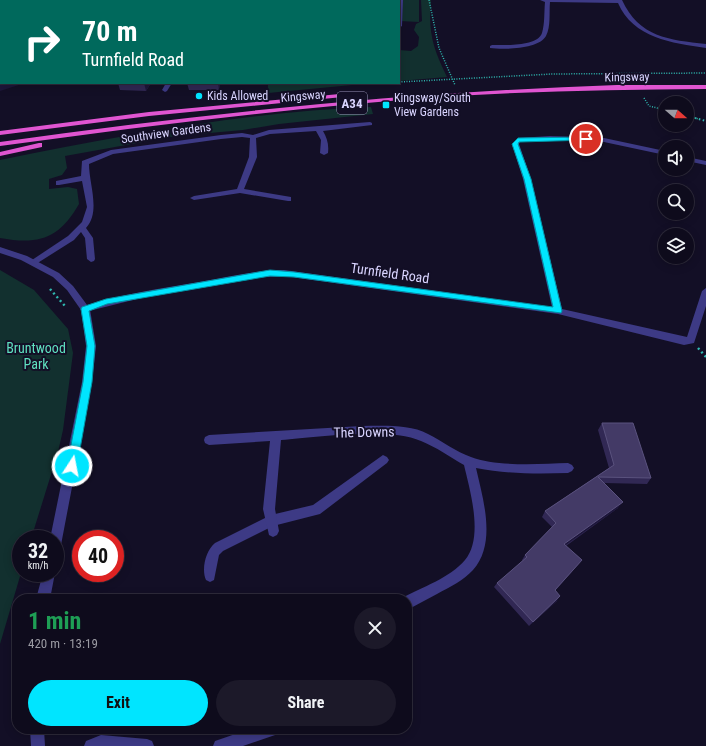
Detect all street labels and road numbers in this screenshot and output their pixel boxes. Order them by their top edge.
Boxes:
street label: Kingsway [604,70,650,84]
street label: Kingsway [280,87,326,105]
road number: A34 [337,92,367,114]
street label: Southview Gardens [120,120,212,146]
street label: Turnfield Road [350,260,430,286]
street label: The Downs [333,423,395,441]

